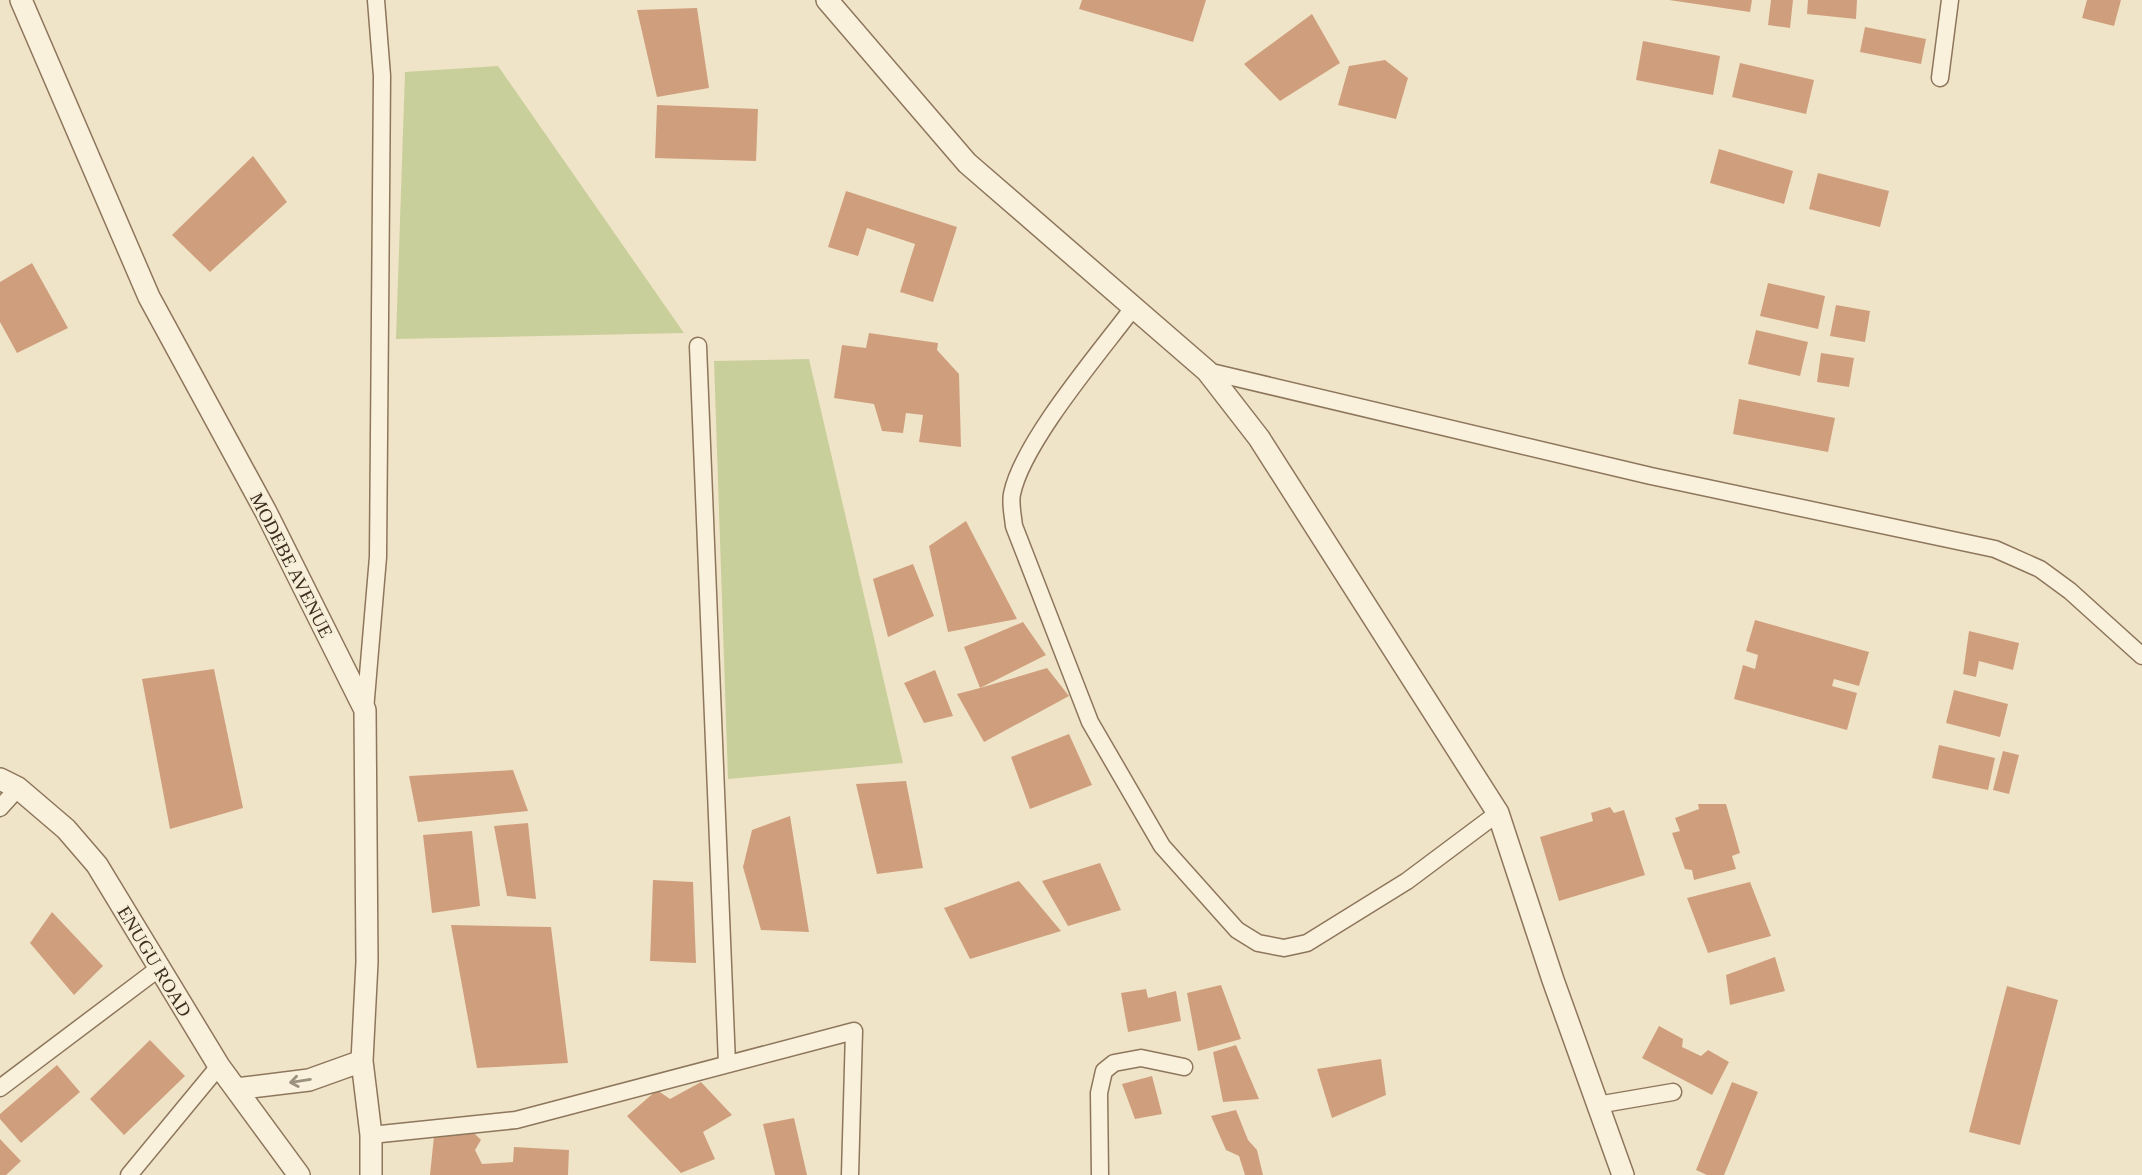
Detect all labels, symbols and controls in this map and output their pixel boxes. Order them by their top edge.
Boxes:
street label: MODEBE AVENUE [246,489,337,641]
street label: ENUGU ROAD [113,902,196,1020]
one-way arrow [289,1075,312,1088]

